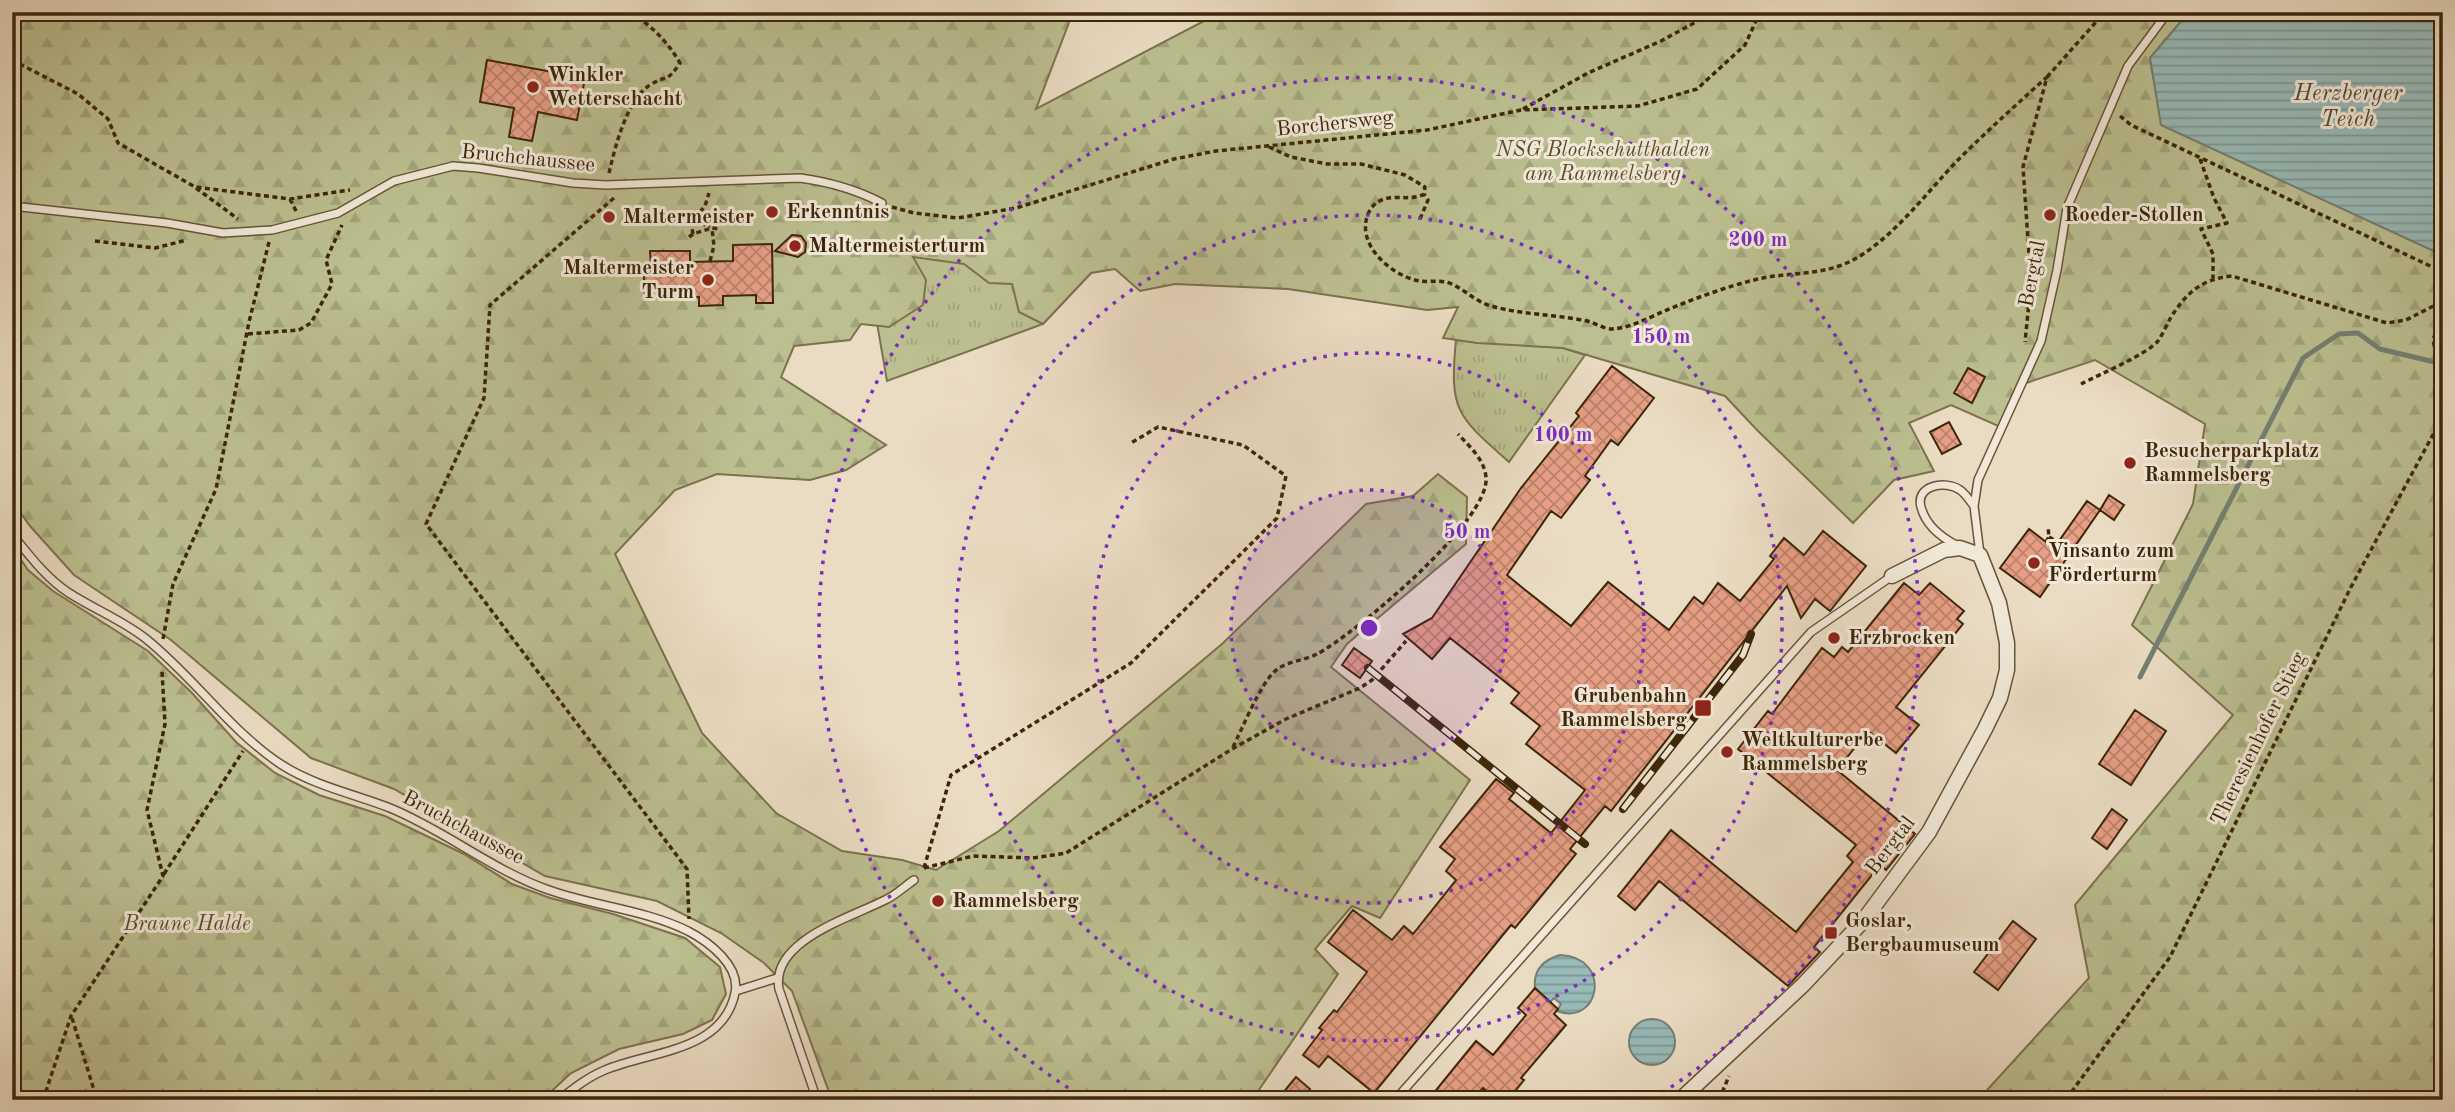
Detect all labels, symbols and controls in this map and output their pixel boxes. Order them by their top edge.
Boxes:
place label: Winkler Wetterschacht [547,65,683,110]
marker: Winkler Wetterschacht [525,79,541,95]
water label: Herzberger Teich [2293,82,2403,131]
street label: Borchersweg [1275,107,1395,141]
park label: NSG Blockschutthalden am Rammelsberg [1495,140,1710,185]
street label: Bruchchaussee [460,142,596,176]
place label: Erkenntnis [786,202,889,223]
marker: Erkenntnis [764,204,780,220]
place label: Roeder-Stollen [2064,205,2204,226]
place label: Maltermeister [623,207,754,228]
marker: Roeder-Stollen [2042,207,2058,223]
marker: Maltermeister [601,209,617,225]
text: 200 m [1728,230,1788,251]
place label: Maltermeisterturm [809,236,985,257]
marker: Maltermeisterturm [787,238,803,254]
street label: Bergtal [2016,239,2050,309]
place label: Maltermeister Turm [563,258,694,303]
marker: Maltermeister Turm [700,272,716,288]
text: 150 m [1631,327,1691,348]
text: 100 m [1533,425,1593,446]
place label: Besucherparkplatz Rammelsberg [2144,441,2319,486]
marker: Besucherparkplatz Rammelsberg [2122,455,2138,471]
text: 50 m [1443,522,1491,543]
place label: Vinsanto zum Förderturm [2048,541,2174,586]
marker: Vinsanto zum Förderturm [2026,555,2042,571]
centre of rings [1357,616,1381,640]
place label: Erzbrocken [1848,628,1955,649]
marker: Erzbrocken [1826,630,1842,646]
street label: Theresienhofer Stieg [2208,648,2310,829]
place label: Grubenbahn Rammelsberg [1560,686,1687,731]
marker: Grubenbahn Rammelsberg [1693,698,1713,718]
place label: Weltkulturerbe Rammelsberg [1741,730,1884,775]
marker: Weltkulturerbe Rammelsberg [1719,744,1735,760]
street label: Bruchchaussee [399,787,527,869]
street label: Bergtal [1862,812,1920,879]
place label: Rammelsberg [952,891,1079,912]
marker: Rammelsberg [930,893,946,909]
place label: Goslar, Bergbaumuseum [1845,911,2000,956]
park label: Braune Halde [122,914,251,935]
marker: Goslar, Bergbaumuseum [1823,925,1839,941]

